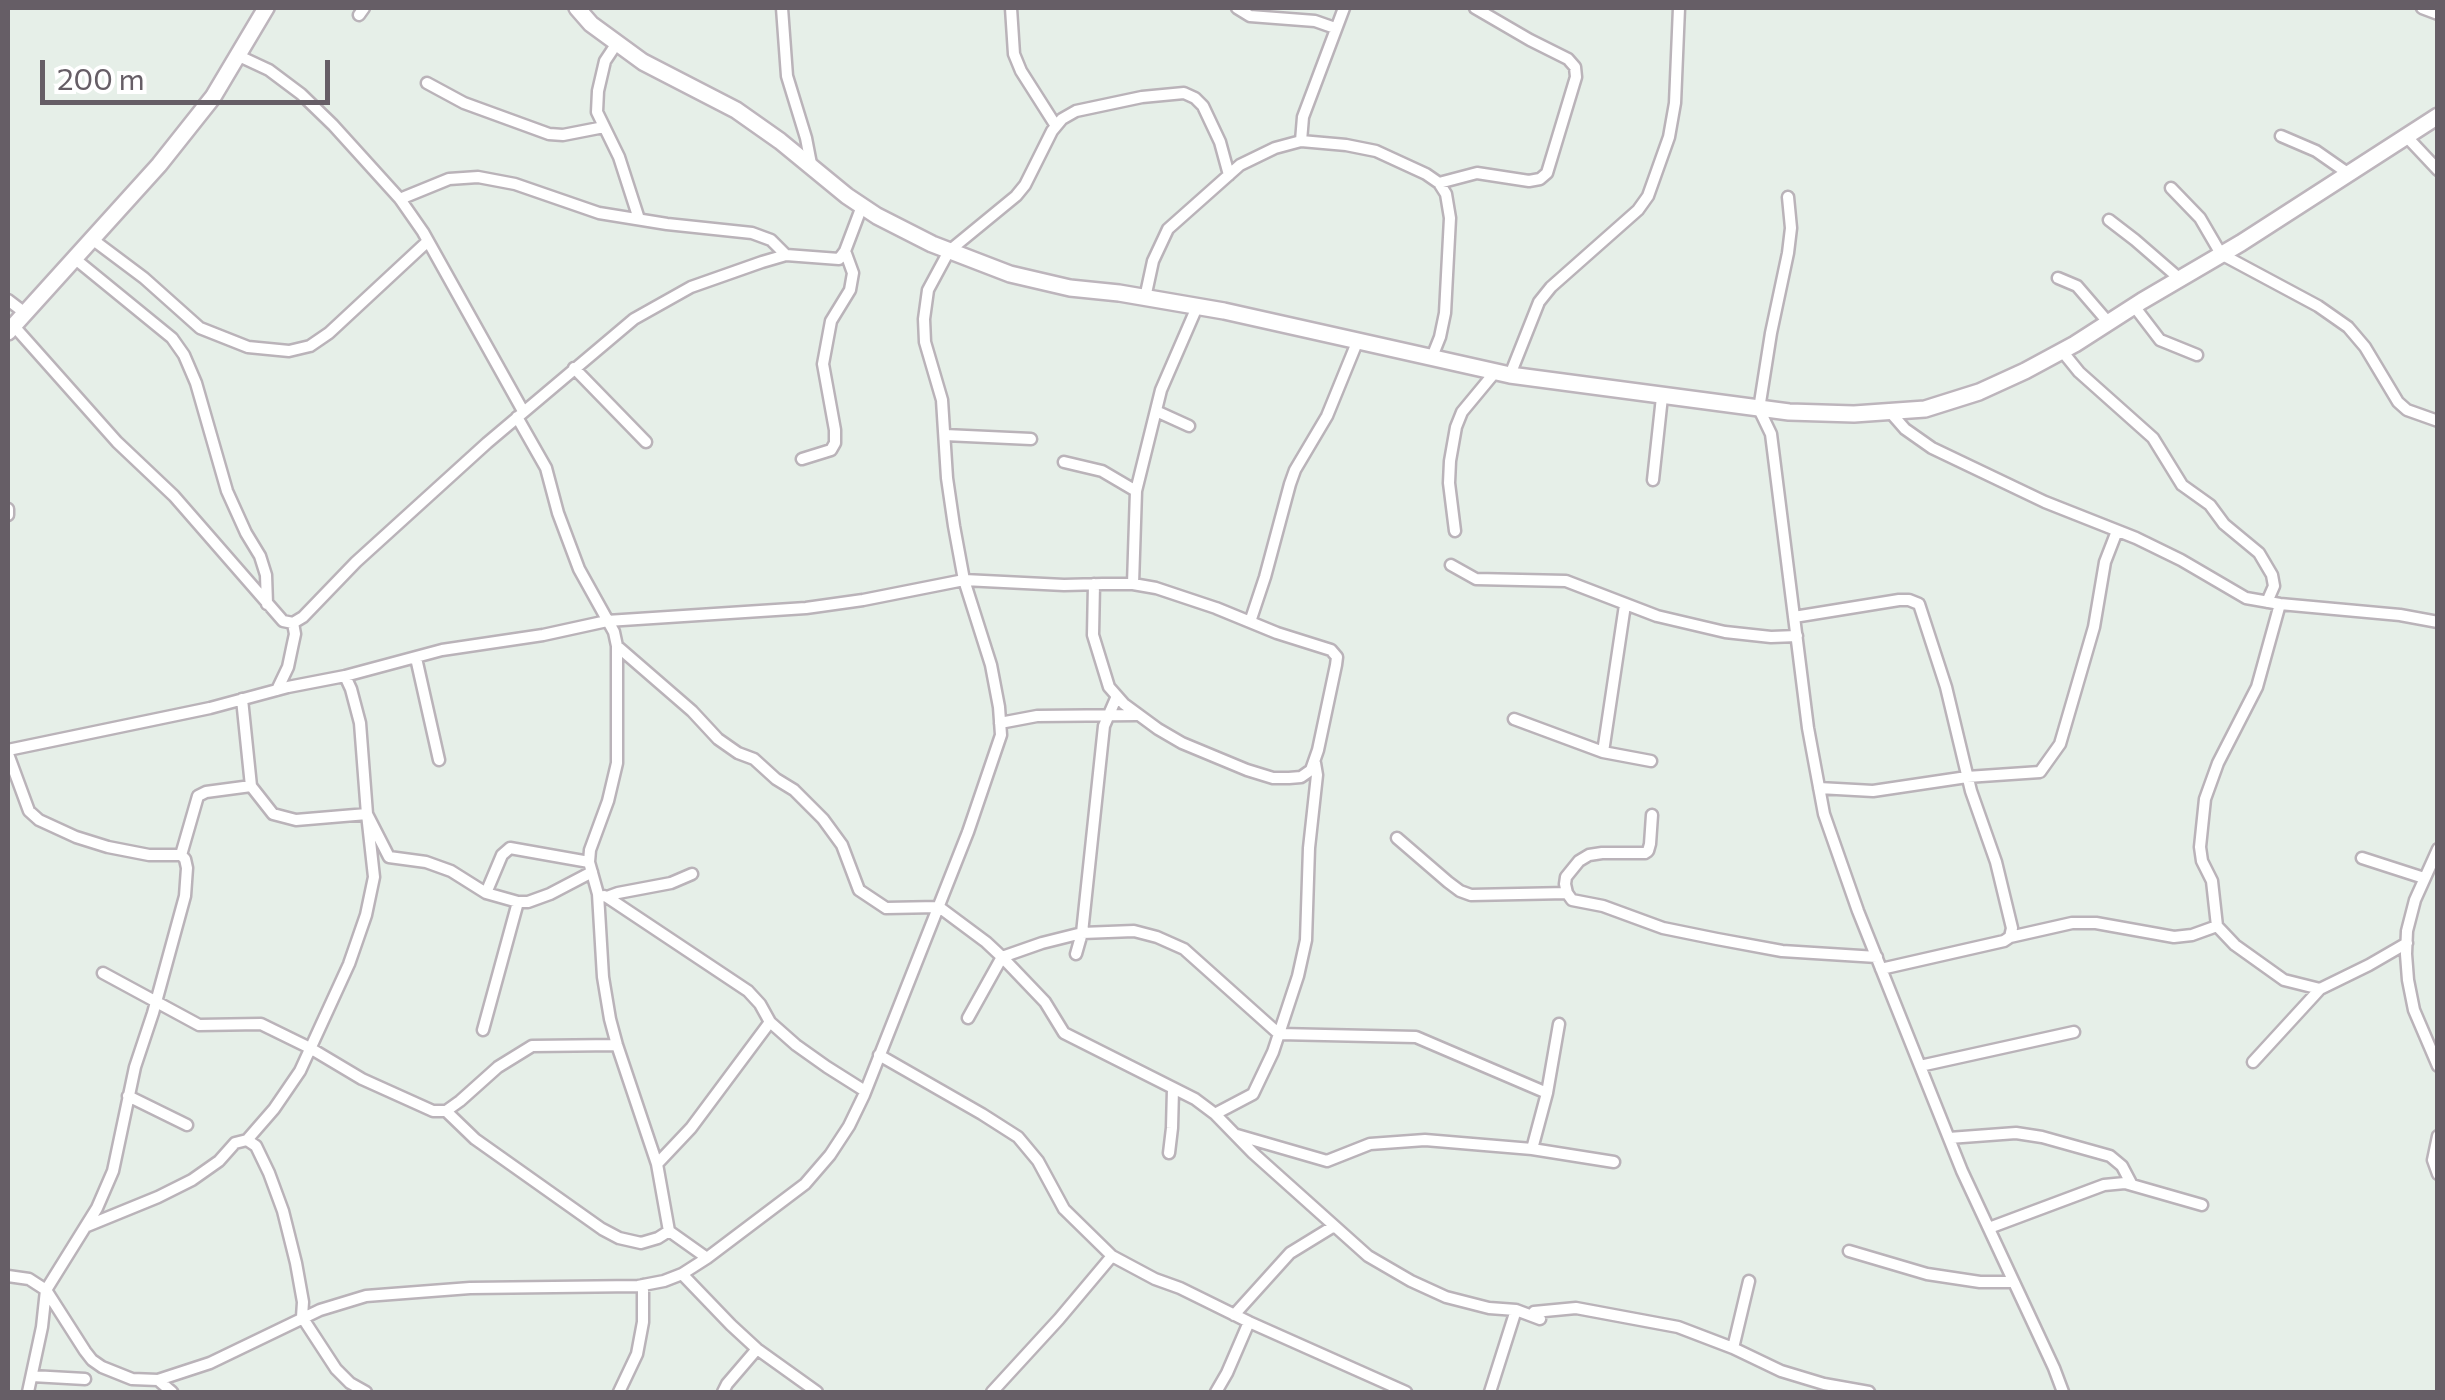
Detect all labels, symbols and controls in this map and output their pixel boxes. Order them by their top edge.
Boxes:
scale bar [45,40,335,102]
text: 200 m [57,59,145,96]

